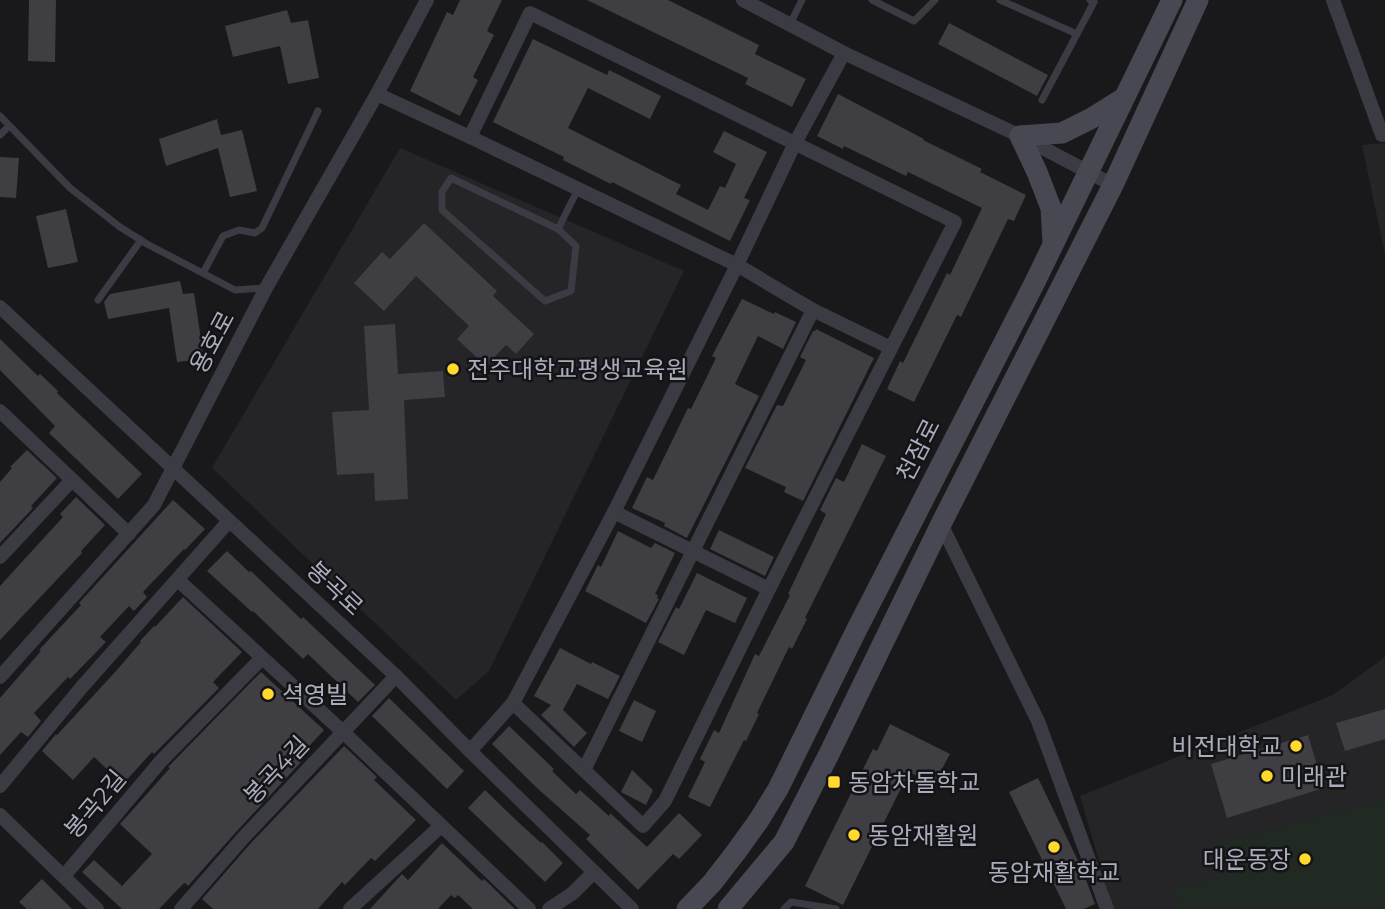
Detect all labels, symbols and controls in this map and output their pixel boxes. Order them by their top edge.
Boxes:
street label: 용호로 [184,306,240,378]
place label: 전주대학교평생교육원 [467,355,688,384]
marker: 전주대학교평생교육원 [445,361,461,377]
street label: 천잠로 [890,414,946,486]
street label: 봉곡로 [301,555,369,621]
place label: 셕영빌 [282,680,348,709]
marker: 셕영빌 [260,686,276,702]
street label: 봉곡4길 [237,730,315,810]
place label: 비전대학교 [1172,732,1282,761]
marker: 비전대학교 [1288,738,1304,754]
place label: 미래관 [1281,762,1347,791]
street label: 봉곡2길 [58,764,132,844]
place label: 동암차돌학교 [848,768,980,797]
marker: 미래관 [1259,768,1275,784]
marker: 동암차돌학교 [826,774,842,790]
place label: 동암재활원 [868,821,978,850]
marker: 동암재활원 [846,827,862,843]
marker: 동암재활학교 [1046,839,1062,855]
place label: 대운동장 [1203,845,1291,874]
marker: 대운동장 [1297,851,1313,867]
place label: 동암재활학교 [988,858,1120,887]

